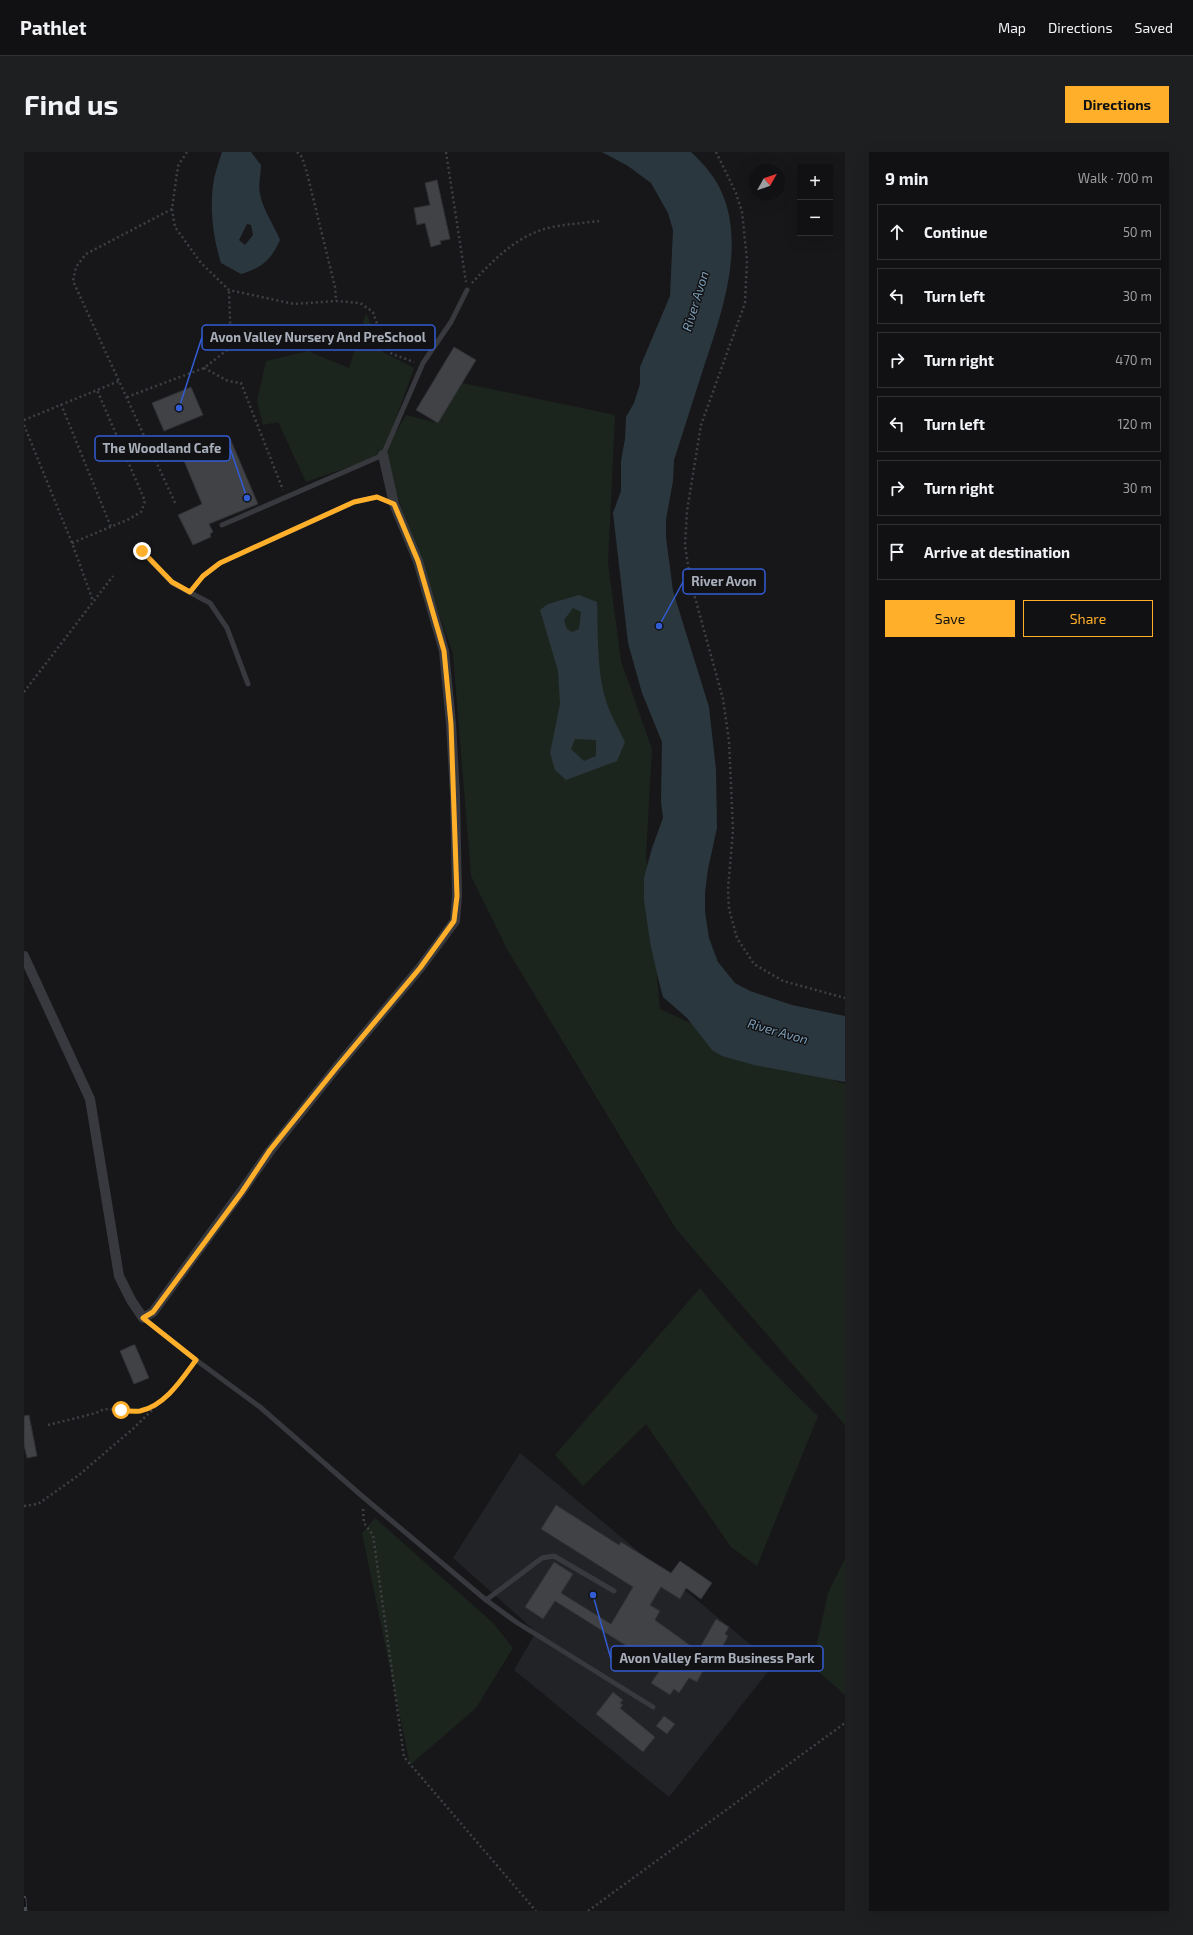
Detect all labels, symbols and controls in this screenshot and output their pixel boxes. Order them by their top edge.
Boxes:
text: Pathlet [20,16,86,39]
text: Map [998,19,1026,36]
text: Directions [1048,19,1113,36]
text: Saved [1135,19,1173,36]
button: Directions [1065,86,1169,123]
text: Find us [24,87,118,121]
north arrow [749,164,785,200]
map controls [797,164,833,236]
button: + [797,164,833,200]
text: 9 min [885,168,929,188]
text: Walk · 700 m [1078,170,1153,186]
button: − [797,200,833,236]
icon: ahead [886,221,908,243]
text: Continue [924,223,987,241]
text: 50 m [1123,224,1152,240]
water label: River Avon [678,269,712,333]
icon: left [886,285,908,307]
text: Turn left [924,287,985,305]
text: 30 m [1123,288,1152,304]
callout: Avon Valley Nursery And PreSchool [202,325,435,350]
text: Avon Valley Nursery And PreSchool [210,329,427,345]
icon: right [886,349,908,371]
text: Turn right [924,351,994,369]
text: 470 m [1115,352,1152,368]
icon: left [886,413,908,435]
text: Turn left [924,415,985,433]
text: 120 m [1117,416,1152,432]
callout: The Woodland Cafe [95,436,230,461]
text: The Woodland Cafe [103,440,221,456]
icon: right [886,477,908,499]
text: Turn right [924,479,994,497]
text: 30 m [1123,480,1152,496]
icon: arrive [886,541,908,563]
route end [133,542,151,560]
text: Arrive at destination [924,543,1070,561]
callout: River Avon [683,569,765,594]
text: River Avon [691,573,757,589]
button: Save [885,600,1015,637]
button: Share [1023,600,1153,637]
water label: River Avon [746,1015,810,1047]
route start [112,1401,130,1419]
callout: Avon Valley Farm Business Park [611,1646,823,1671]
text: Avon Valley Farm Business Park [619,1650,815,1666]

